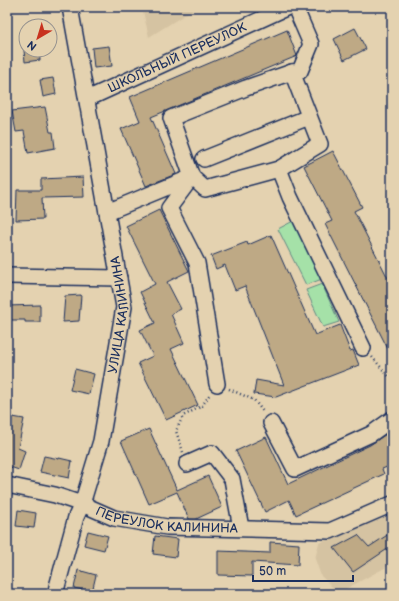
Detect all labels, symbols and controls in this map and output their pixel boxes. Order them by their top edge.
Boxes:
north arrow [18,18,58,58]
street label: ШКОЛЬНЫЙ ПЕРЕУЛОК [105,19,249,96]
text: N [25,38,39,53]
street label: УЛИЦА КАЛИНИНА [105,255,133,375]
street label: ПЕРЕУЛОК КАЛИНИНА [93,503,238,537]
scale bar [253,557,353,583]
text: 50 m [259,564,286,579]

